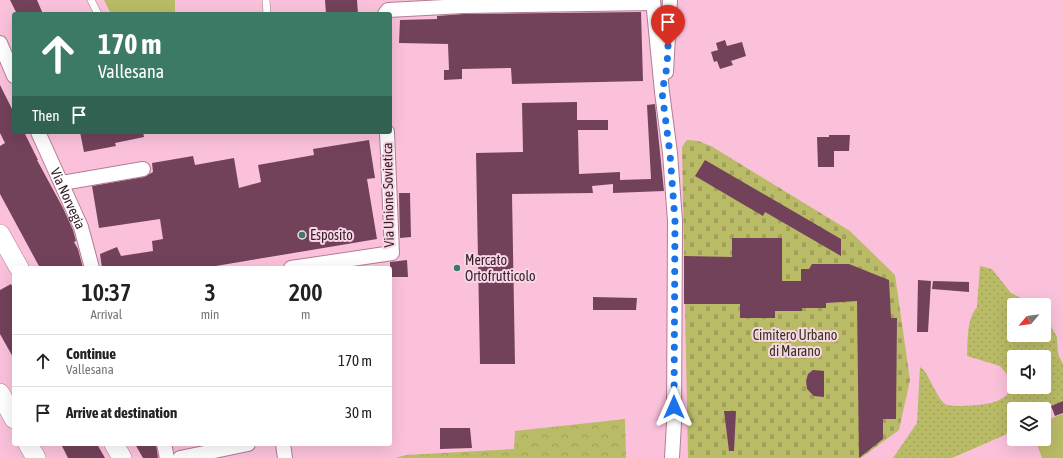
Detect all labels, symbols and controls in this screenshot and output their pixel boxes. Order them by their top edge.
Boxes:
pin [651,5,685,46]
icon: arrive [657,11,679,33]
icon: ahead [32,28,84,80]
text: 170 m [98,28,161,60]
text: Vallesana [98,61,164,82]
icon: arrive [68,104,90,126]
text: Then [32,107,60,124]
street label: Via Unione Sovietica [379,142,397,248]
street label: Via Norvegia [47,165,89,232]
place label: Esposito [310,227,353,243]
marker: Esposito [297,230,307,240]
place label: Mercato Ortofrutticolo [465,252,536,284]
marker: Mercato Ortofrutticolo [452,263,462,273]
text: 10:37 [81,279,131,306]
text: 3 [204,279,216,306]
text: 200 [289,279,323,306]
north arrow [1007,298,1051,342]
map controls [1007,298,1051,446]
text: Arrival [90,307,122,322]
text: min [201,307,219,322]
text: m [301,307,310,322]
park label: Cimitero Urbano di Marano [753,327,837,359]
text: Continue [66,345,116,362]
icon: ahead [32,350,54,372]
button: sound [1007,350,1051,394]
text: 170 m [338,352,372,369]
text: Vallesana [66,362,114,377]
position arrow [653,386,695,428]
icon: arrive [32,402,54,424]
button: layers [1007,402,1051,446]
text: Arrive at destination [66,404,177,421]
text: 30 m [345,404,372,421]

